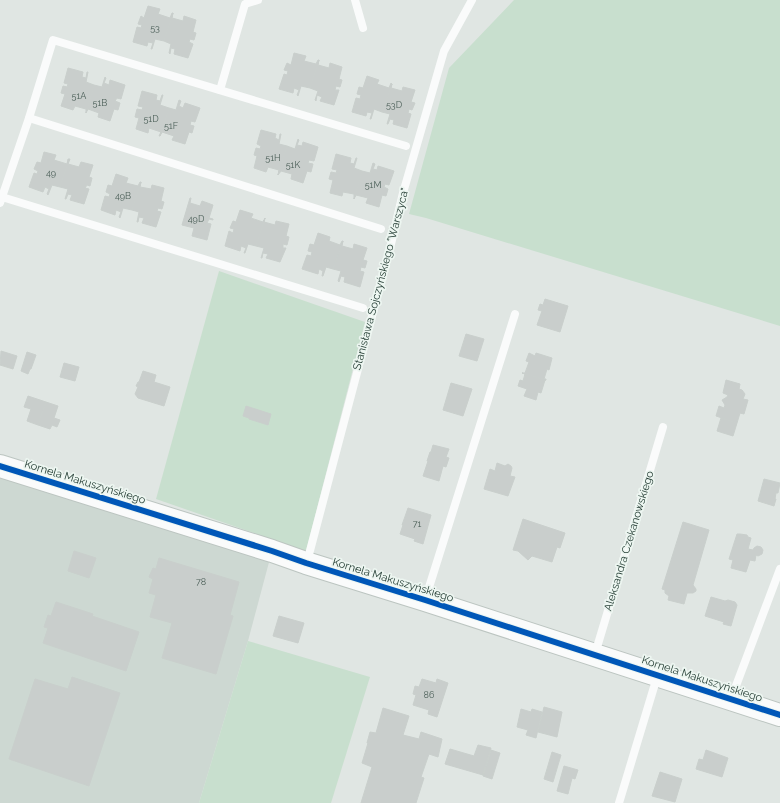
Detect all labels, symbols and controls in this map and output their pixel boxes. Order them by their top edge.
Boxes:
house number: 53 [150,23,160,33]
house number: 51A [72,91,86,101]
house number: 51B [93,98,107,108]
house number: 53D [386,100,403,110]
house number: 51D [143,114,159,124]
house number: 51F [164,121,178,131]
house number: 51H [265,153,281,163]
house number: 51K [286,160,300,170]
house number: 49 [46,168,56,178]
house number: 51M [365,180,381,190]
street label: Stanisława Sojczyńskiego "Warszyca" [350,187,412,371]
house number: 49B [115,191,131,201]
house number: 49D [188,214,205,224]
street label: Kornela Makuszyńskiego [23,457,148,507]
street label: Aleksandra Czekanowskiego [601,469,657,613]
house number: 71 [413,519,421,529]
street label: Kornela Makuszyńskiego [331,555,456,605]
house number: 78 [196,577,206,587]
street label: Kornela Makuszyńskiego [640,653,764,705]
house number: 86 [424,690,435,700]

